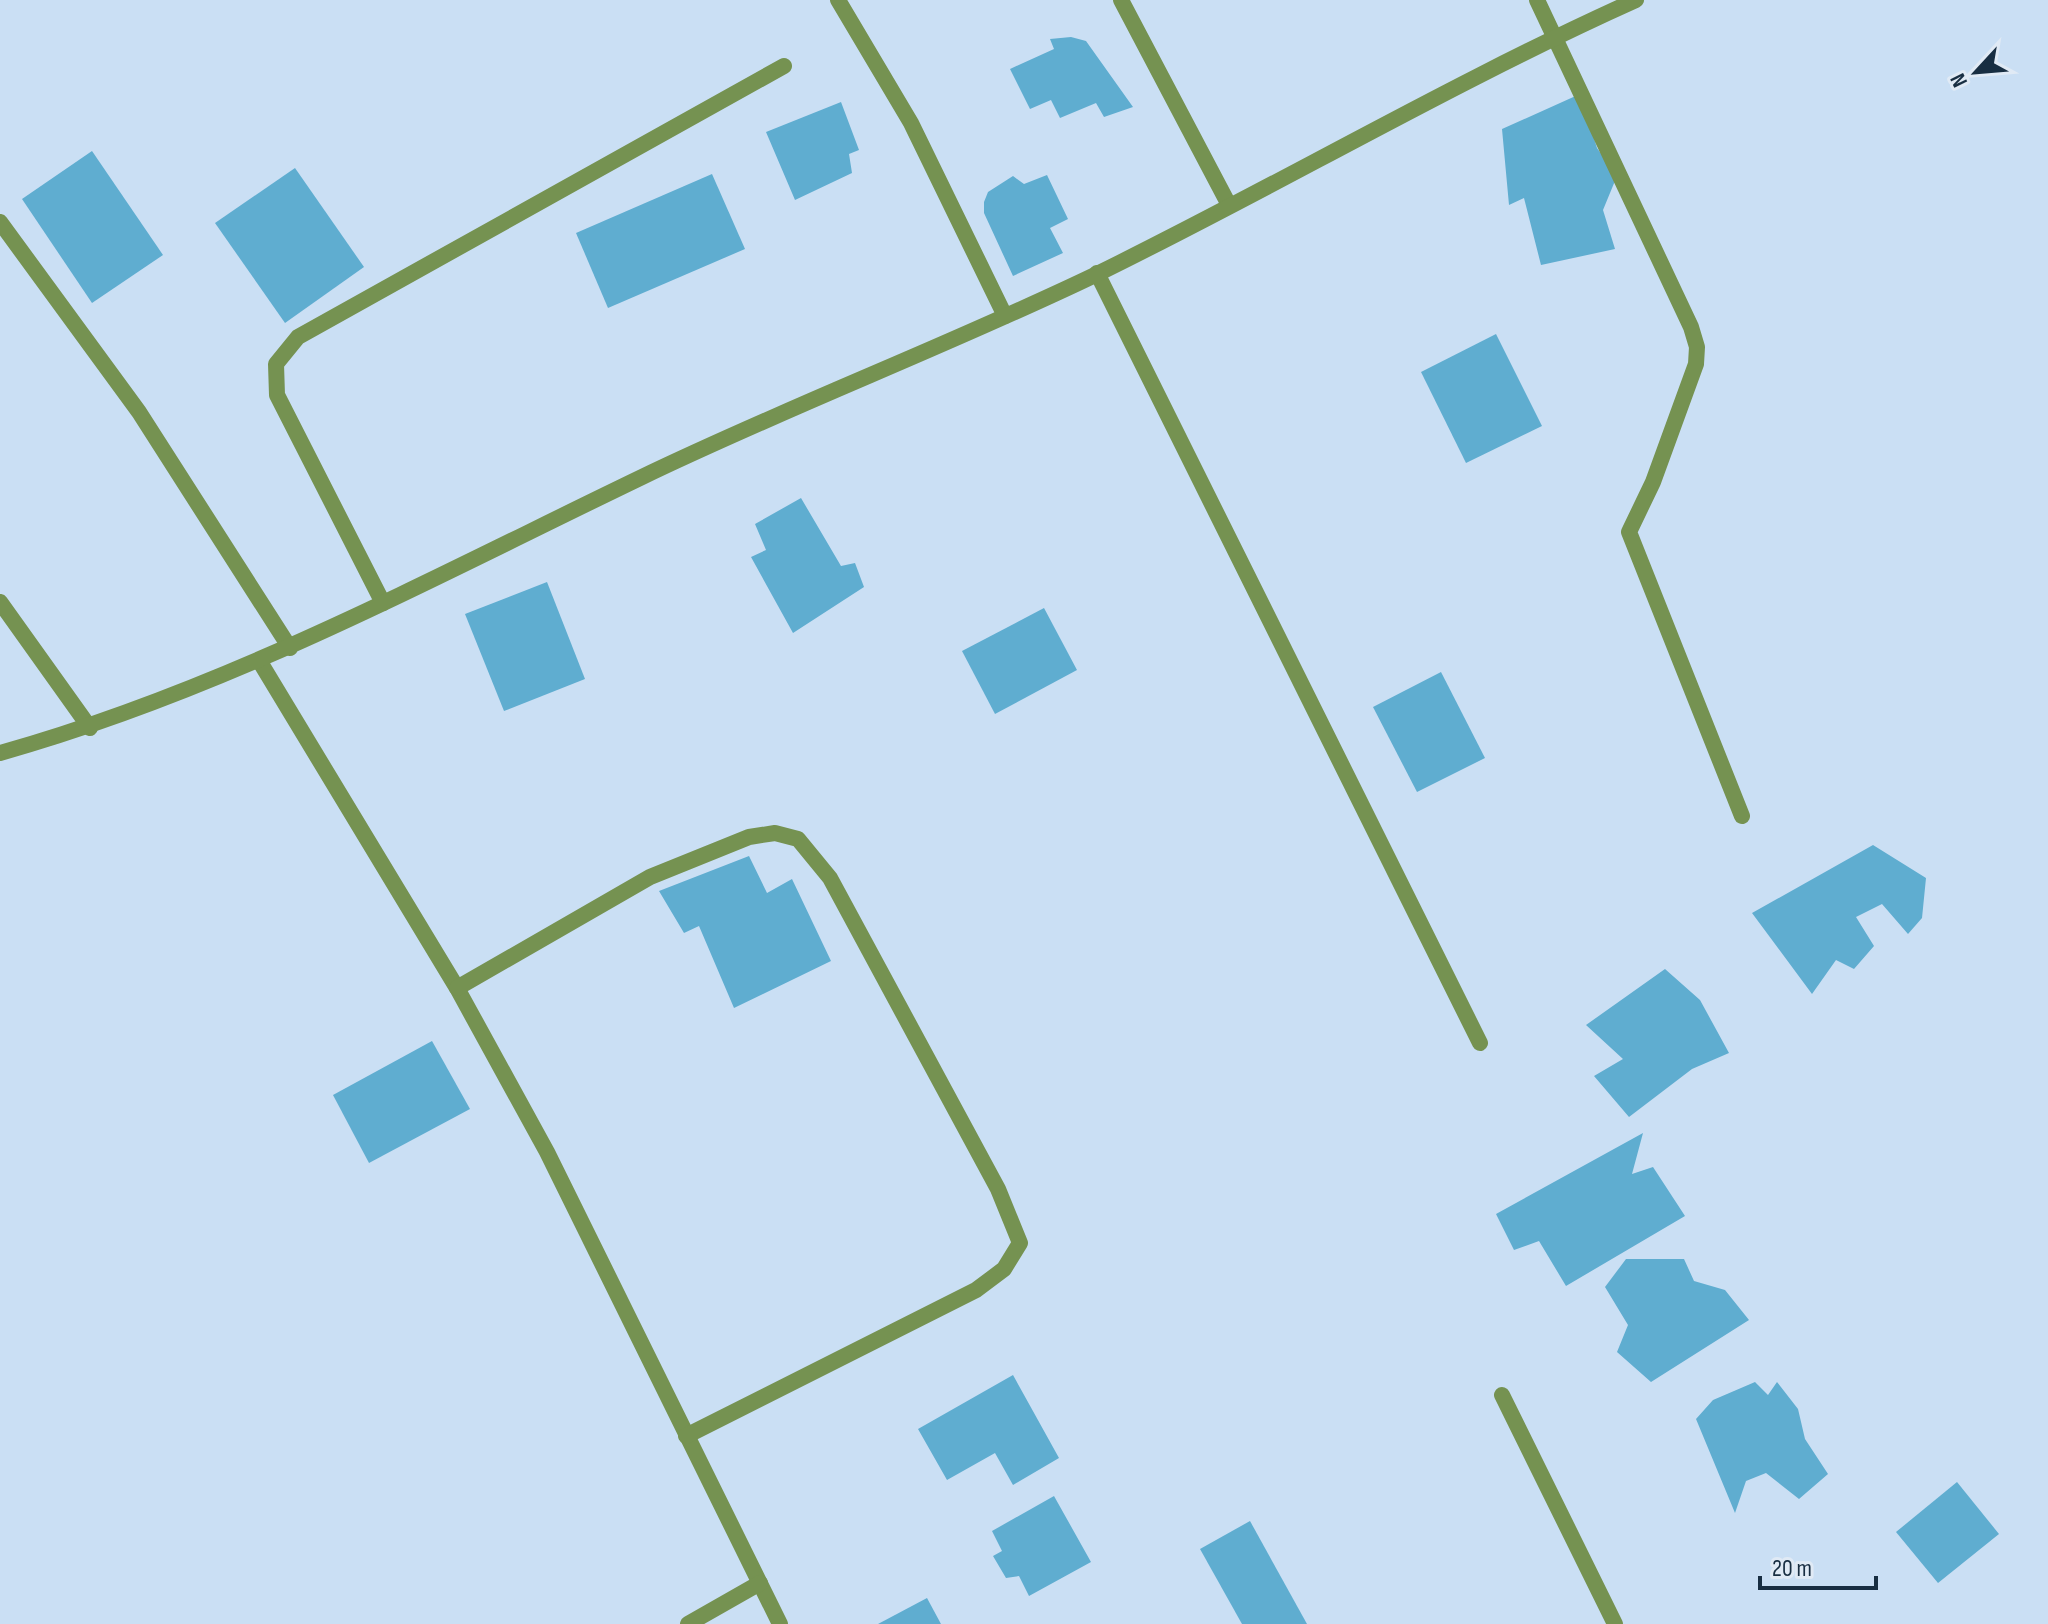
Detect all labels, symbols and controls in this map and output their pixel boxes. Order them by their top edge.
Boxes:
north arrow [1936,32,2016,112]
text: N [1945,69,1974,91]
scale bar [1760,1540,1876,1590]
text: 20 m [1772,1554,1812,1583]

